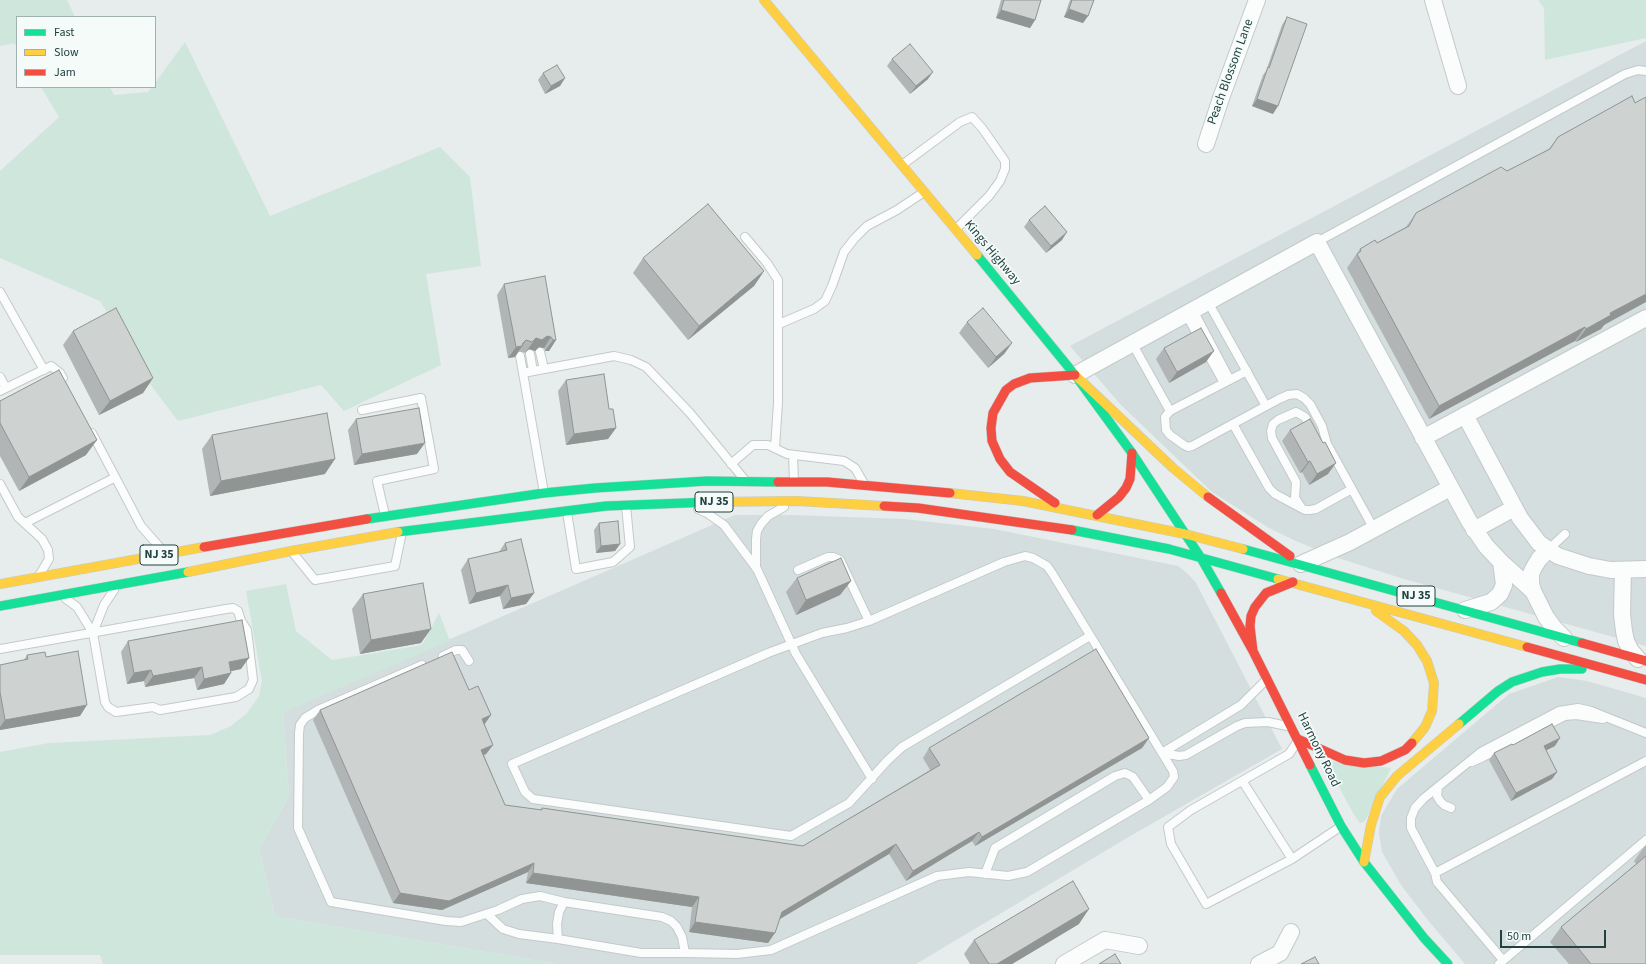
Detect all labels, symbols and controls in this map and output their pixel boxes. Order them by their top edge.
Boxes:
legend [16,16,156,88]
street label: Peach Blossom Lane [1205,17,1257,127]
text: Fast [54,24,74,41]
text: Slow [54,44,79,61]
text: Jam [54,64,76,81]
street label: Kings Highway [960,218,1024,288]
road number: NJ 35 [695,492,733,512]
road number: NJ 35 [140,545,178,565]
road number: NJ 35 [1397,586,1435,606]
street label: Harmony Road [1293,710,1343,790]
scale bar [1502,922,1608,948]
text: 50 m [1507,928,1531,945]

